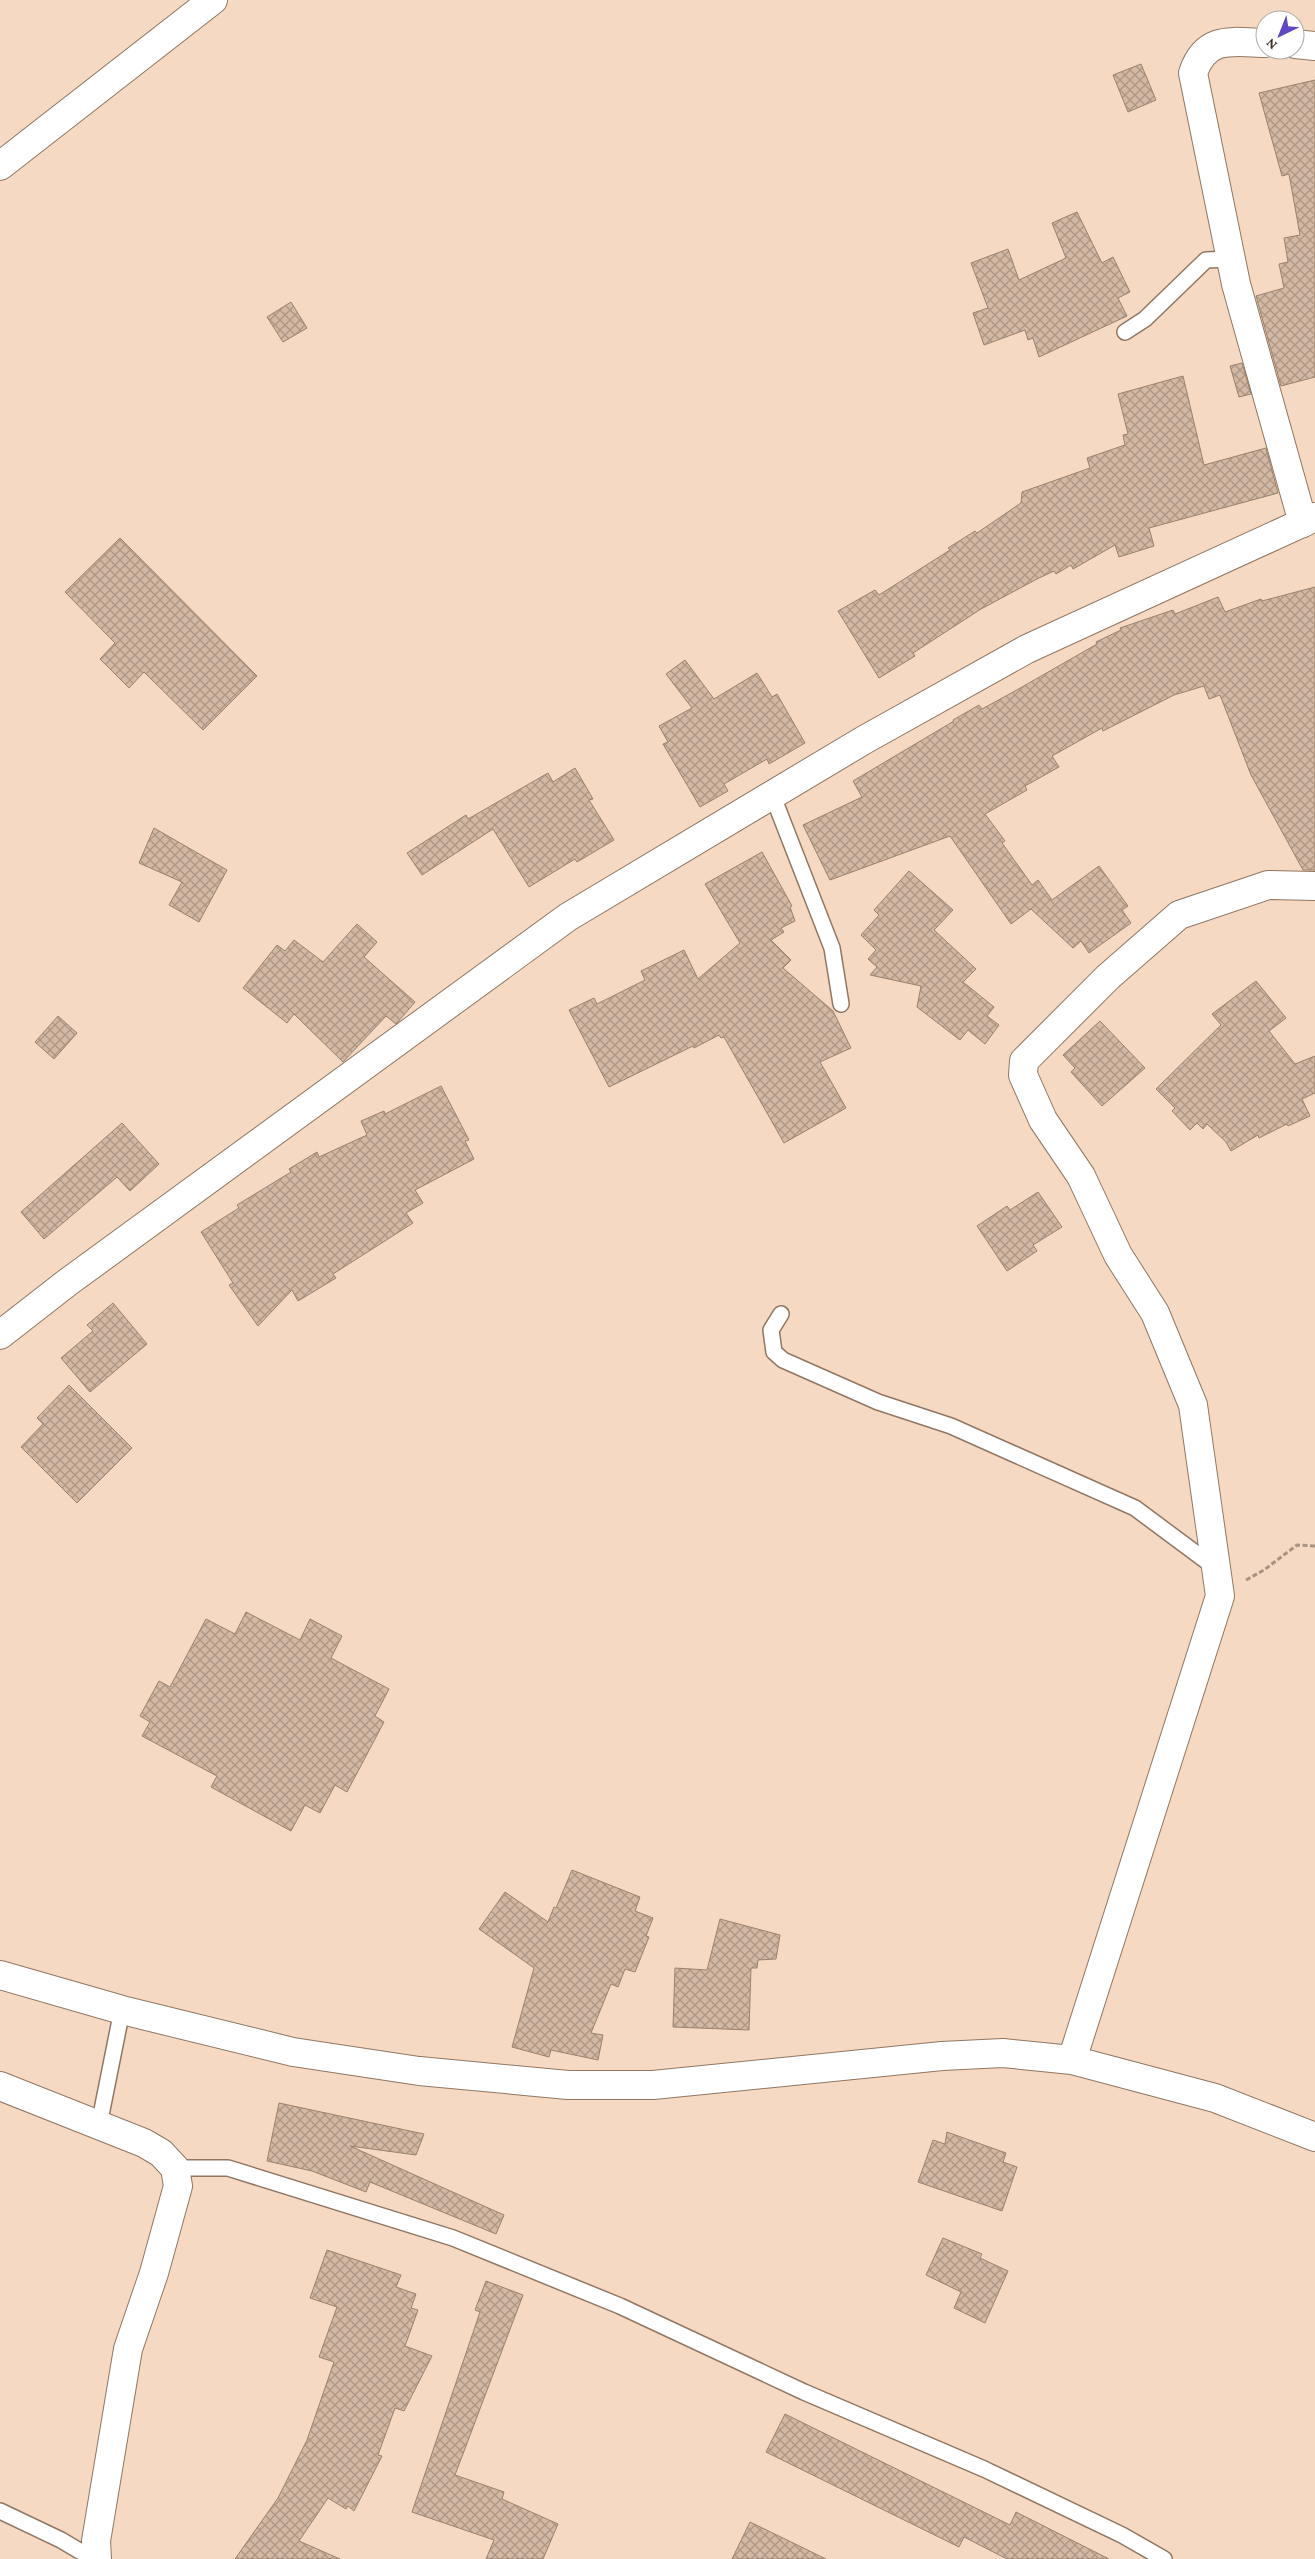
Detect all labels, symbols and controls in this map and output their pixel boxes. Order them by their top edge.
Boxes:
north arrow [1255,10,1305,60]
text: N [1262,35,1280,54]

